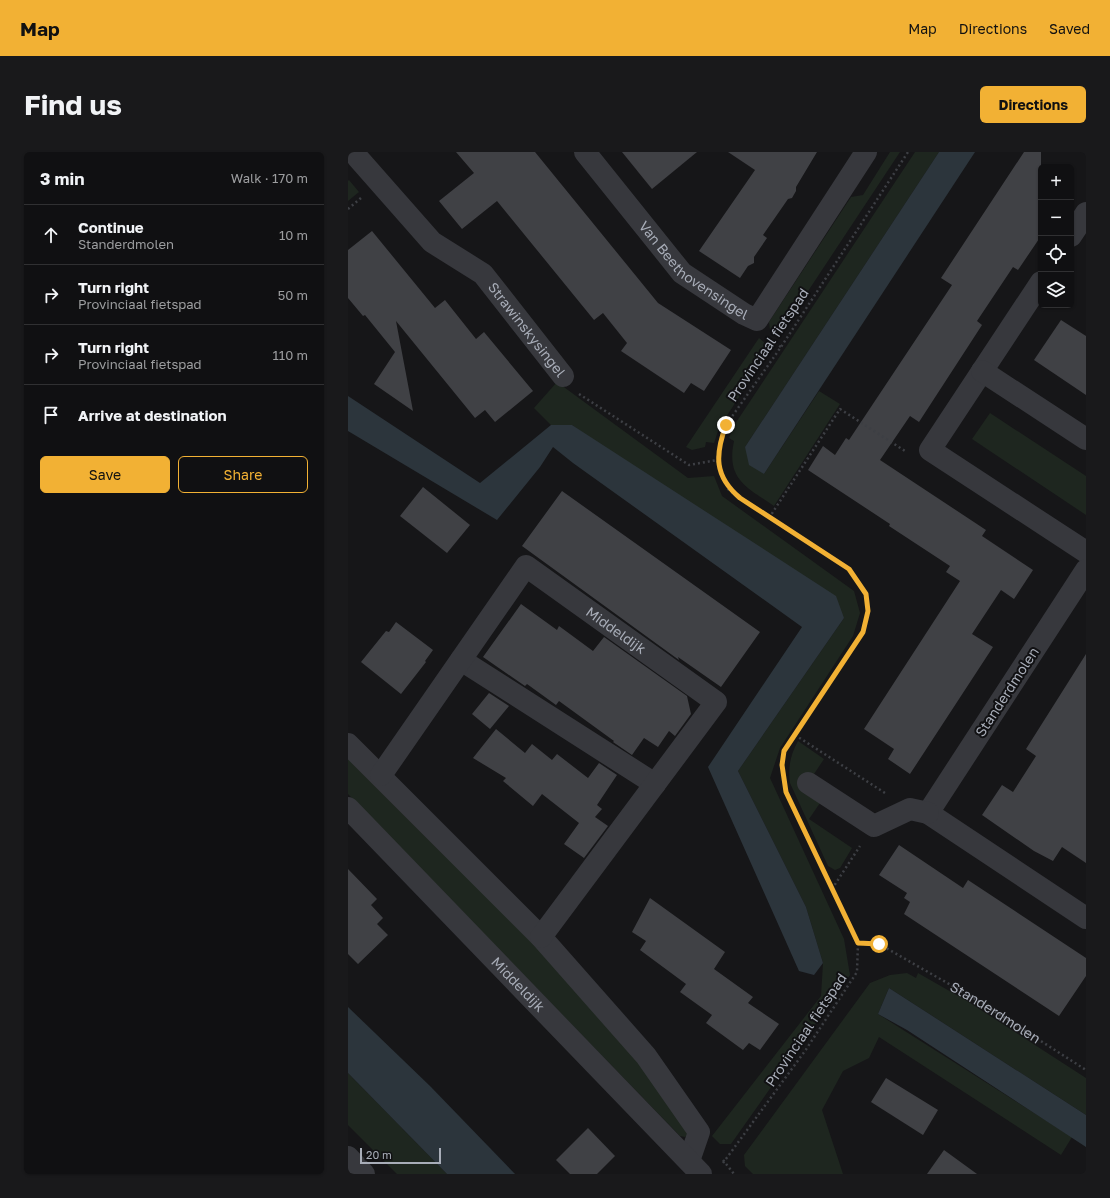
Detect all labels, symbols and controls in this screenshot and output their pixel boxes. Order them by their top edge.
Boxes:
text: Map [20,17,60,40]
text: Map [908,20,937,37]
text: Directions [959,20,1027,37]
text: Saved [1049,20,1090,37]
button: Directions [980,86,1086,123]
text: Find us [24,88,122,121]
map controls [1038,164,1074,308]
button: + [1038,164,1074,200]
text: 3 min [40,168,84,189]
text: Walk · 170 m [231,170,308,186]
button: − [1038,200,1074,236]
street label: Van Beethovensingel [636,217,751,323]
text: Continue [78,218,144,236]
icon: ahead [40,224,62,246]
text: 10 m [279,227,308,243]
text: Standerdmolen [78,236,174,252]
button: locate [1038,236,1074,272]
button: layers [1038,272,1074,308]
text: Turn right [78,278,149,296]
street label: Strawinskysingel [485,279,569,380]
icon: right [40,284,62,306]
street label: Provinciaal fietspad [723,285,812,405]
text: 50 m [278,287,308,303]
text: Provinciaal fietspad [78,296,202,312]
text: Turn right [78,338,149,356]
icon: right [40,344,62,366]
text: 110 m [273,347,308,363]
text: Provinciaal fietspad [78,356,202,372]
icon: arrive [40,404,62,426]
text: Arrive at destination [78,406,227,424]
route end [717,416,735,434]
button: Save [40,456,170,493]
button: Share [178,456,308,493]
street label: Middeldijk [583,603,650,657]
street label: Standerdmolen [971,644,1042,740]
route start [870,935,888,953]
street label: Middeldijk [488,953,549,1015]
street label: Provinciaal fietspad [761,970,850,1090]
street label: Standerdmolen [947,977,1044,1047]
scale bar [360,1146,441,1165]
text: 20 m [366,1148,392,1161]

